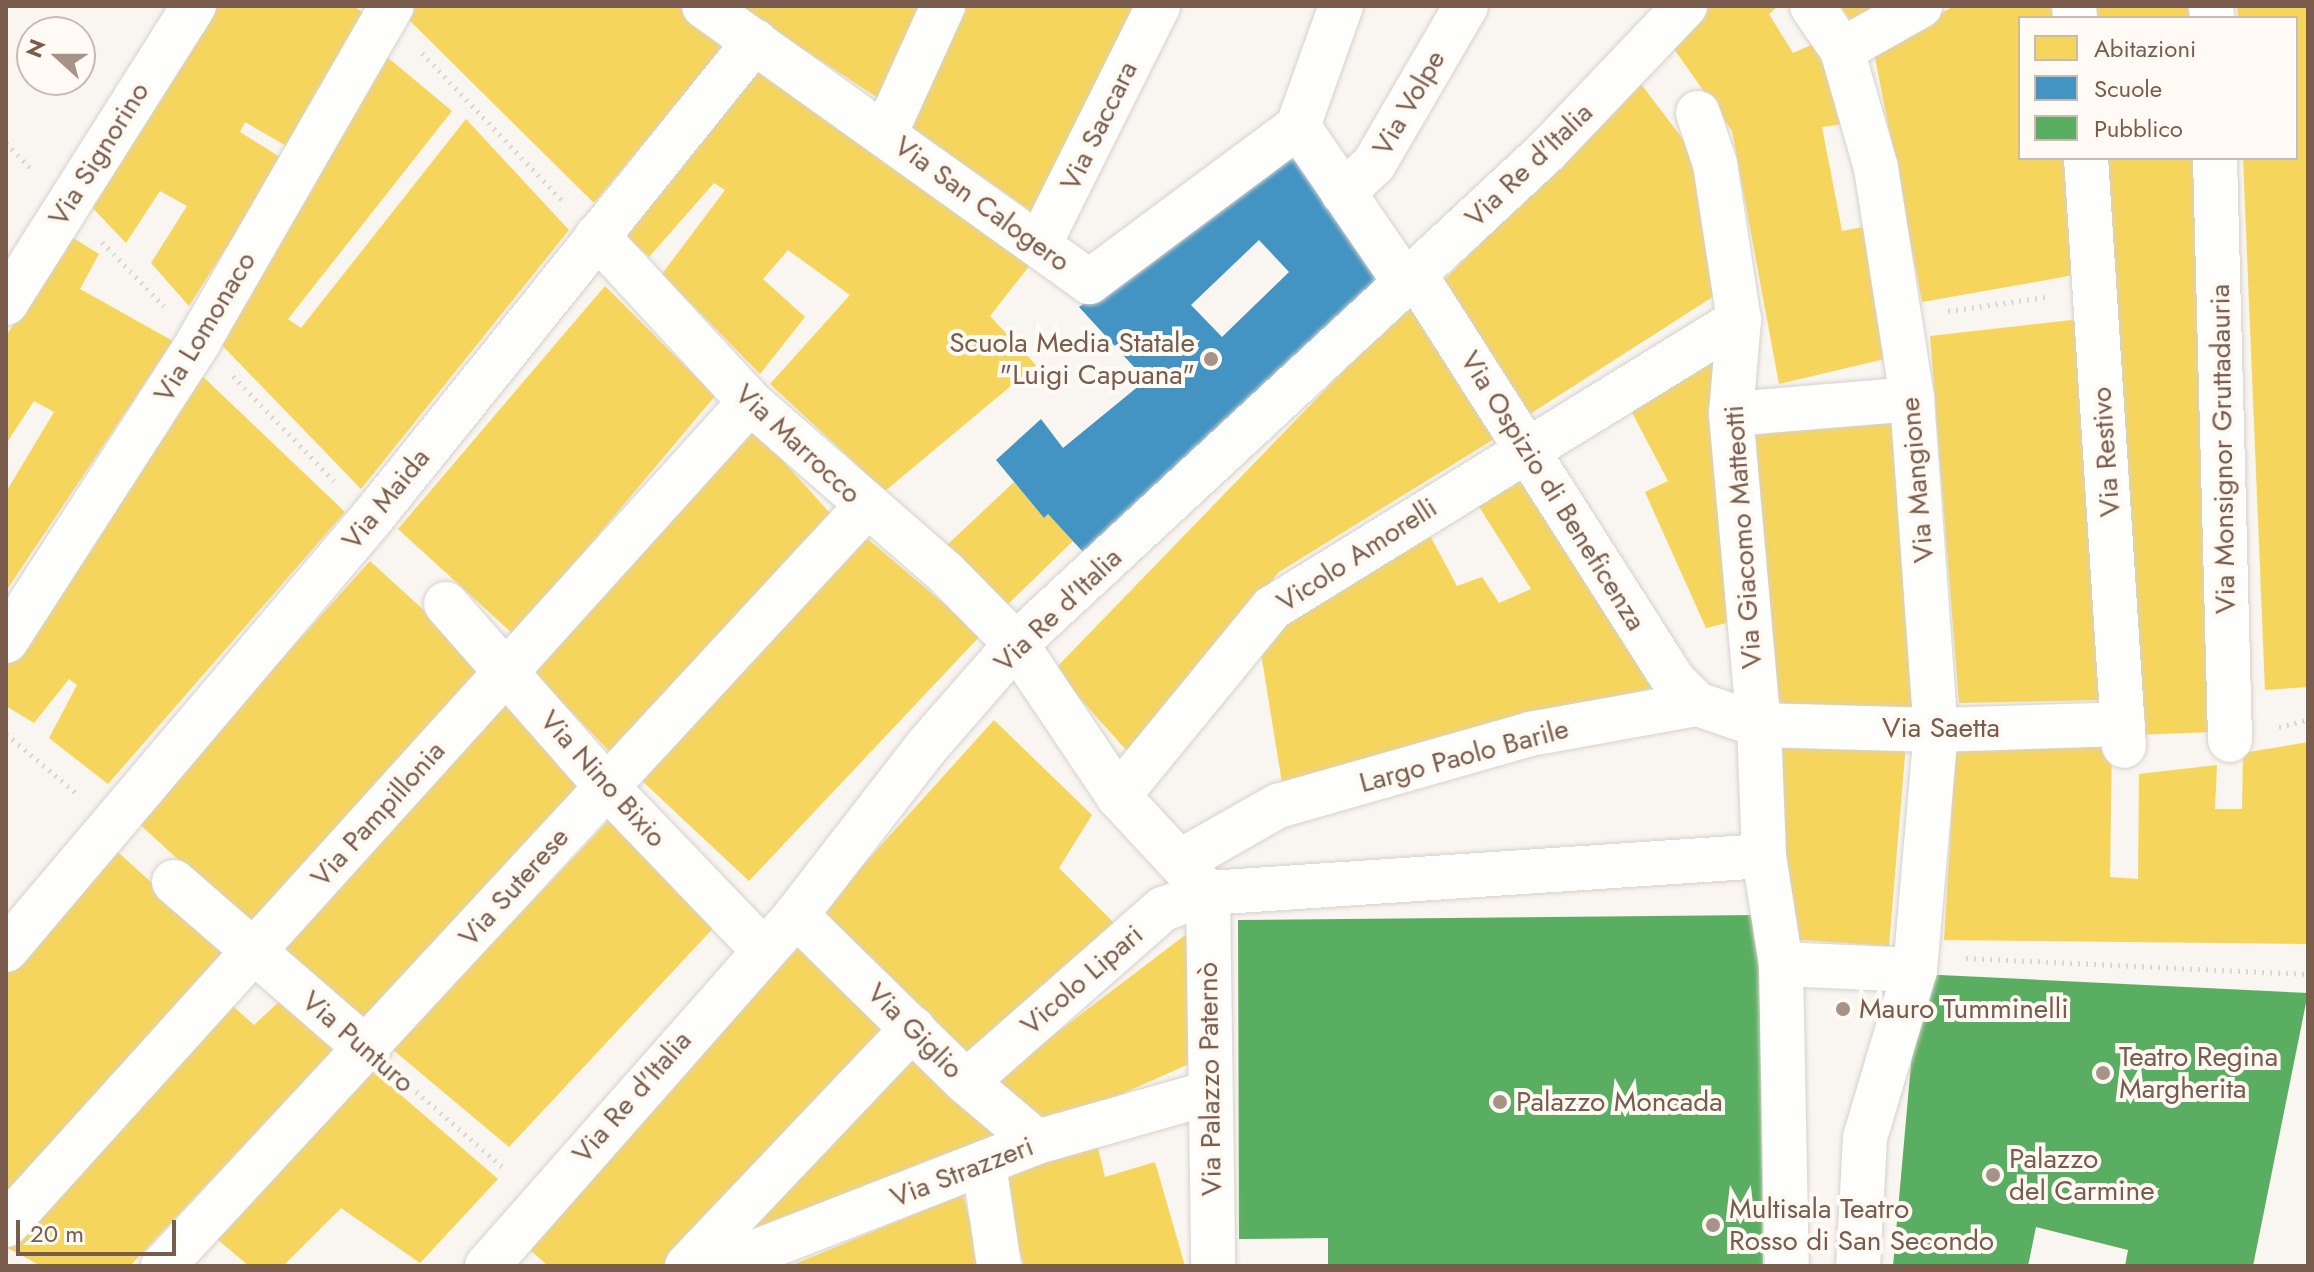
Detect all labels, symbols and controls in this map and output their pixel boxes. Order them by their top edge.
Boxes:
north arrow [16,16,96,96]
legend [2018,16,2298,160]
text: Abitazioni [2094,31,2196,66]
text: N [17,34,54,62]
street label: Via Volpe [1365,44,1453,162]
street label: Via Saccara [1053,56,1145,196]
text: Scuole [2094,71,2162,106]
street label: Via Signorino [42,76,156,232]
street label: Via Re d'Italia [1458,96,1600,234]
text: Pubblico [2094,111,2183,146]
street label: Via San Calogero [888,129,1076,279]
street label: Via Lomonaco [147,246,263,408]
street label: Via Monsignor Gruttadauria [2203,284,2243,614]
place label: Scuola Media Statale "Luigi Capuana" [949,326,1195,392]
street label: Via Ospizio di Beneficenza [1453,345,1653,637]
marker: Scuola Media Statale "Luigi Capuana" [1202,350,1220,368]
street label: Via Marrocco [728,377,868,511]
street label: Via Restivo [2085,386,2127,518]
street label: Via Mangione [1893,396,1941,564]
street label: Via Giacomo Matteotti [1717,404,1769,670]
street label: Via Maida [335,442,437,556]
street label: Vicolo Amorelli [1271,491,1443,619]
street label: Via Re d'Italia [987,541,1129,679]
street label: Via Nino Bixio [533,704,673,854]
street label: Via Saetta [1882,711,2000,745]
street label: Largo Paolo Barile [1356,712,1572,800]
street label: Via Pampillonia [304,734,452,894]
street label: Via Suterese [452,821,576,953]
street label: Vicolo Lipari [1014,918,1150,1042]
street label: Via Palazzo Paternò [1191,962,1229,1196]
street label: Via Giglio [860,976,970,1086]
street label: Via Punturo [295,984,421,1100]
place label: Mauro Tumminelli [1859,992,2068,1026]
marker: Mauro Tumminelli [1834,1000,1852,1018]
street label: Via Re d'Italia [565,1024,699,1170]
place label: Teatro Regina Margherita [2119,1040,2278,1106]
marker: Teatro Regina Margherita [2094,1064,2112,1082]
place label: Palazzo Moncada [1516,1085,1723,1119]
marker: Palazzo Moncada [1491,1093,1509,1111]
street label: Via Strazzeri [886,1129,1038,1215]
place label: Palazzo del Carmine [2009,1142,2155,1208]
marker: Palazzo del Carmine [1984,1166,2002,1184]
place label: Multisala Teatro Rosso di San Secondo [1729,1192,1994,1258]
scale bar [20,1204,180,1254]
text: 20 m [30,1216,84,1251]
marker: Multisala Teatro Rosso di San Secondo [1704,1216,1722,1234]

